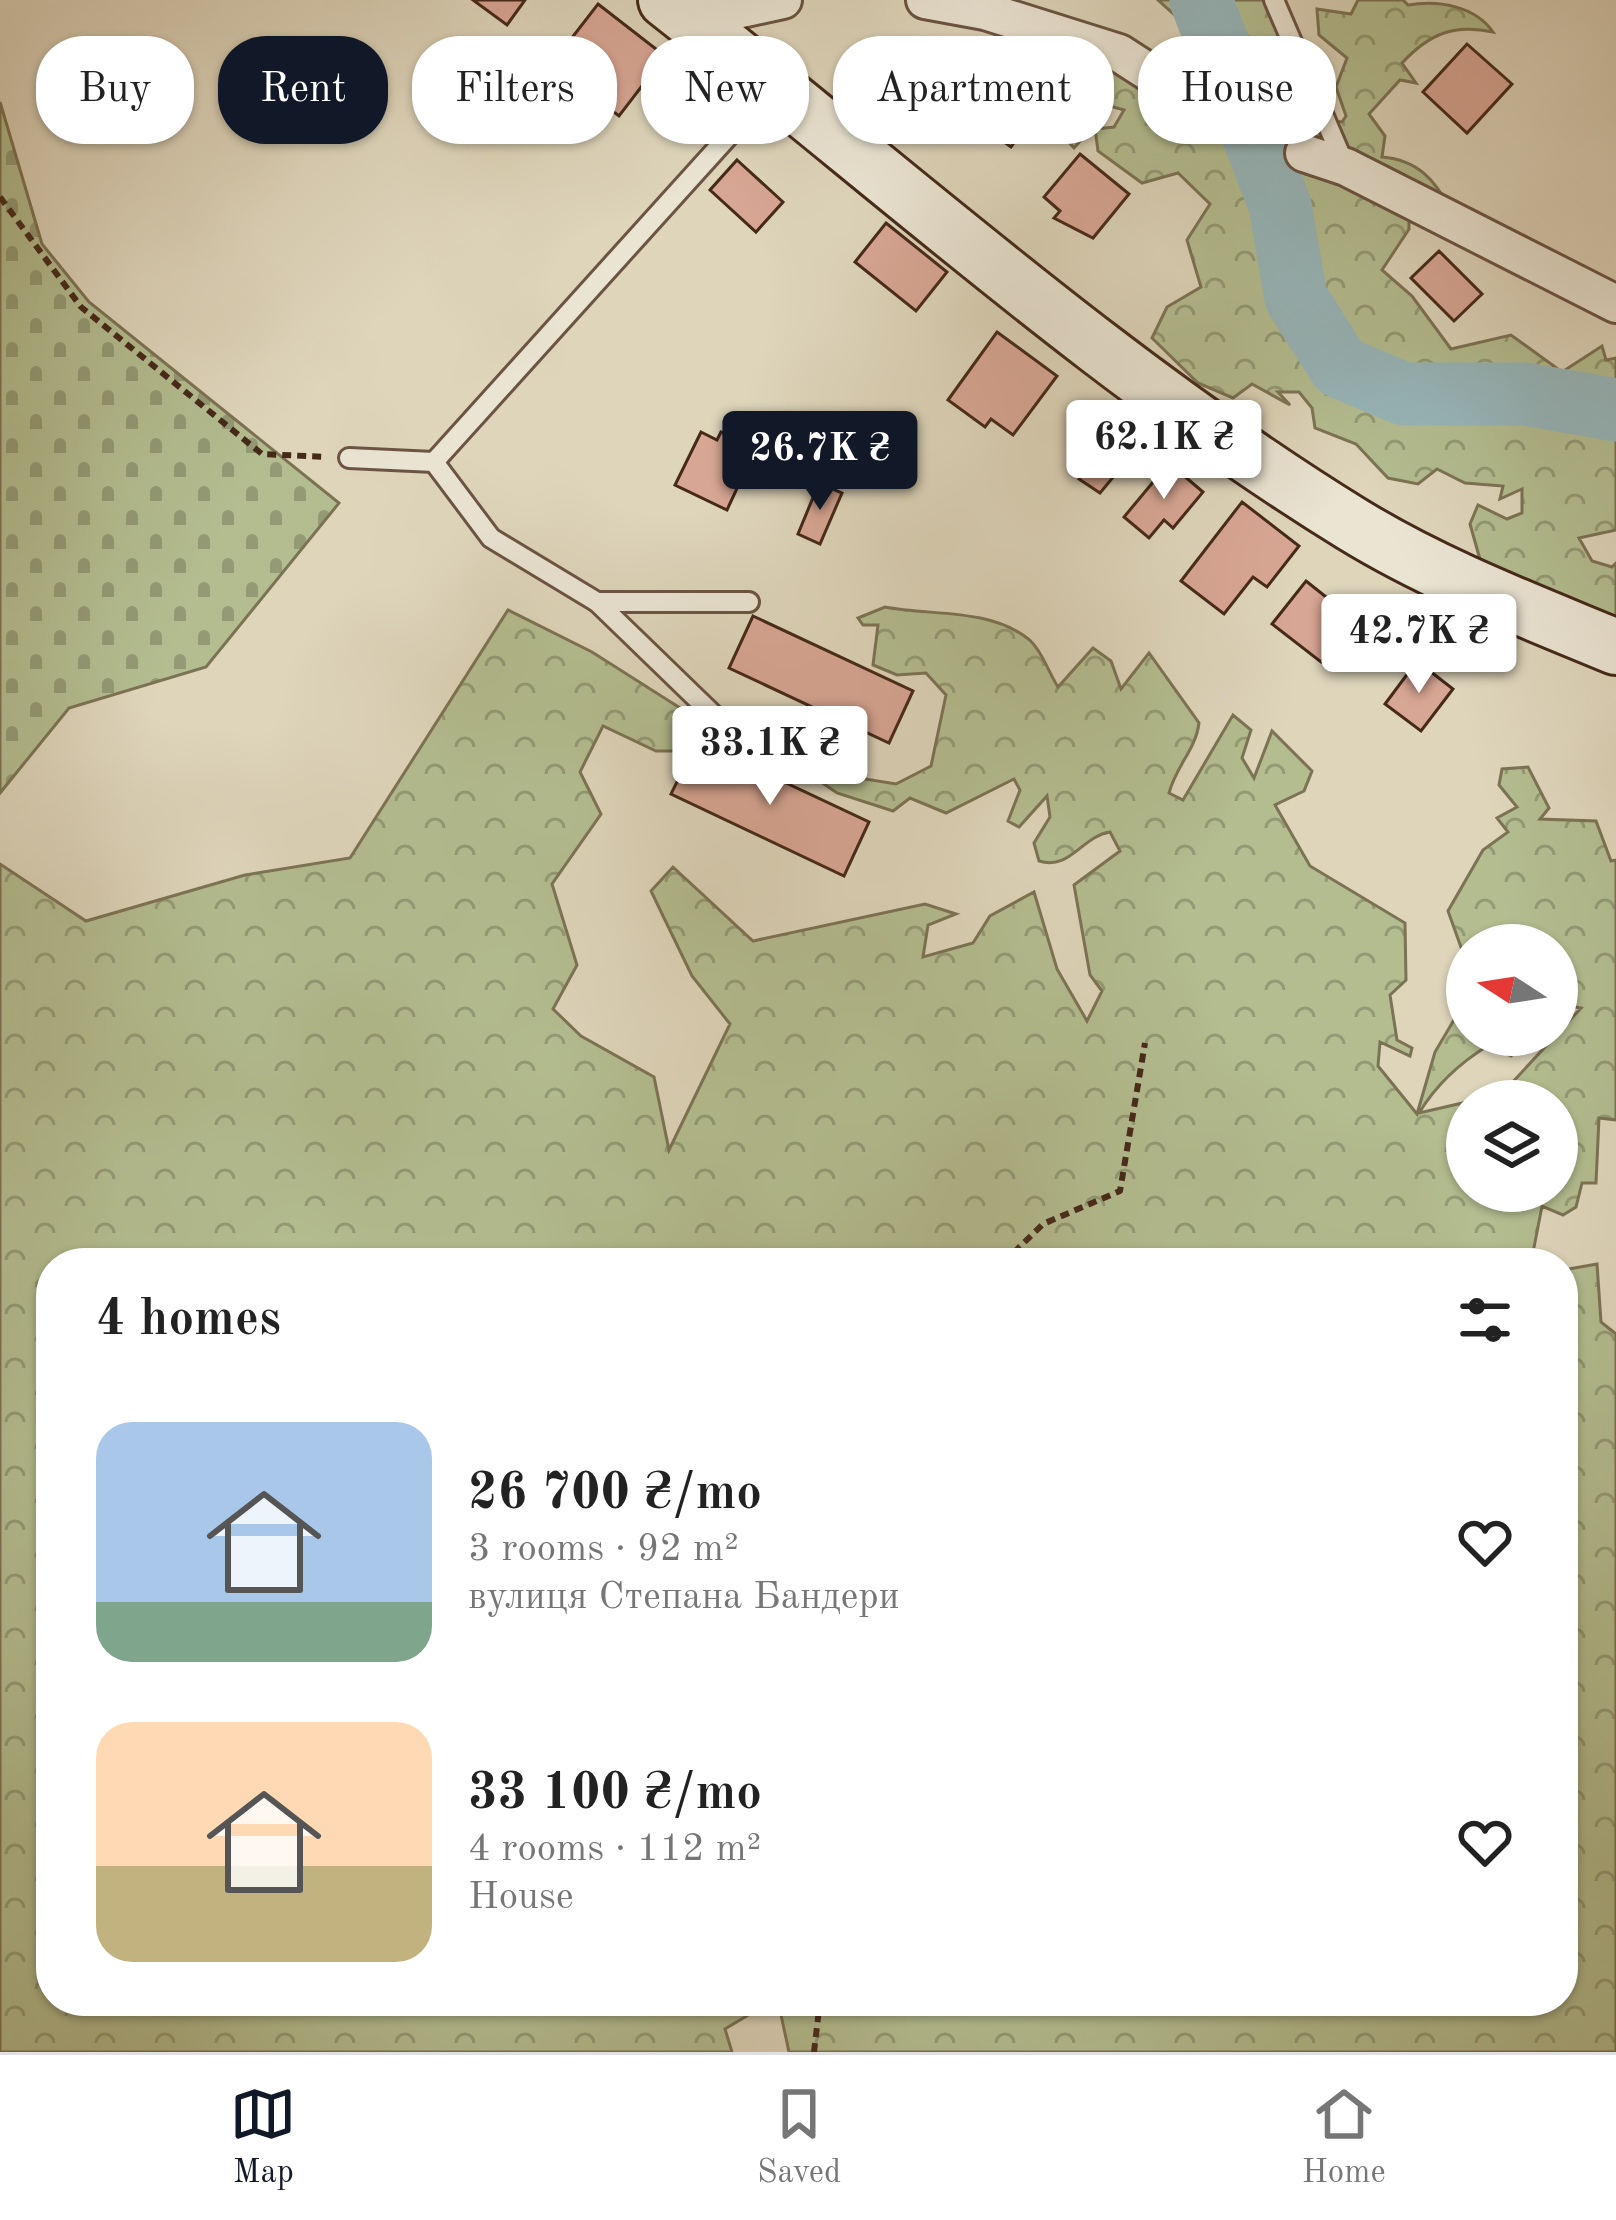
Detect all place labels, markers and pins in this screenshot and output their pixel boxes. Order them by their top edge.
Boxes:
pin: 62.1K ₴ [1053,400,1275,502]
pin: 26.7K ₴ [709,411,931,513]
pin: 42.7K ₴ [1308,594,1530,696]
pin: 33.1K ₴ [659,706,881,808]

